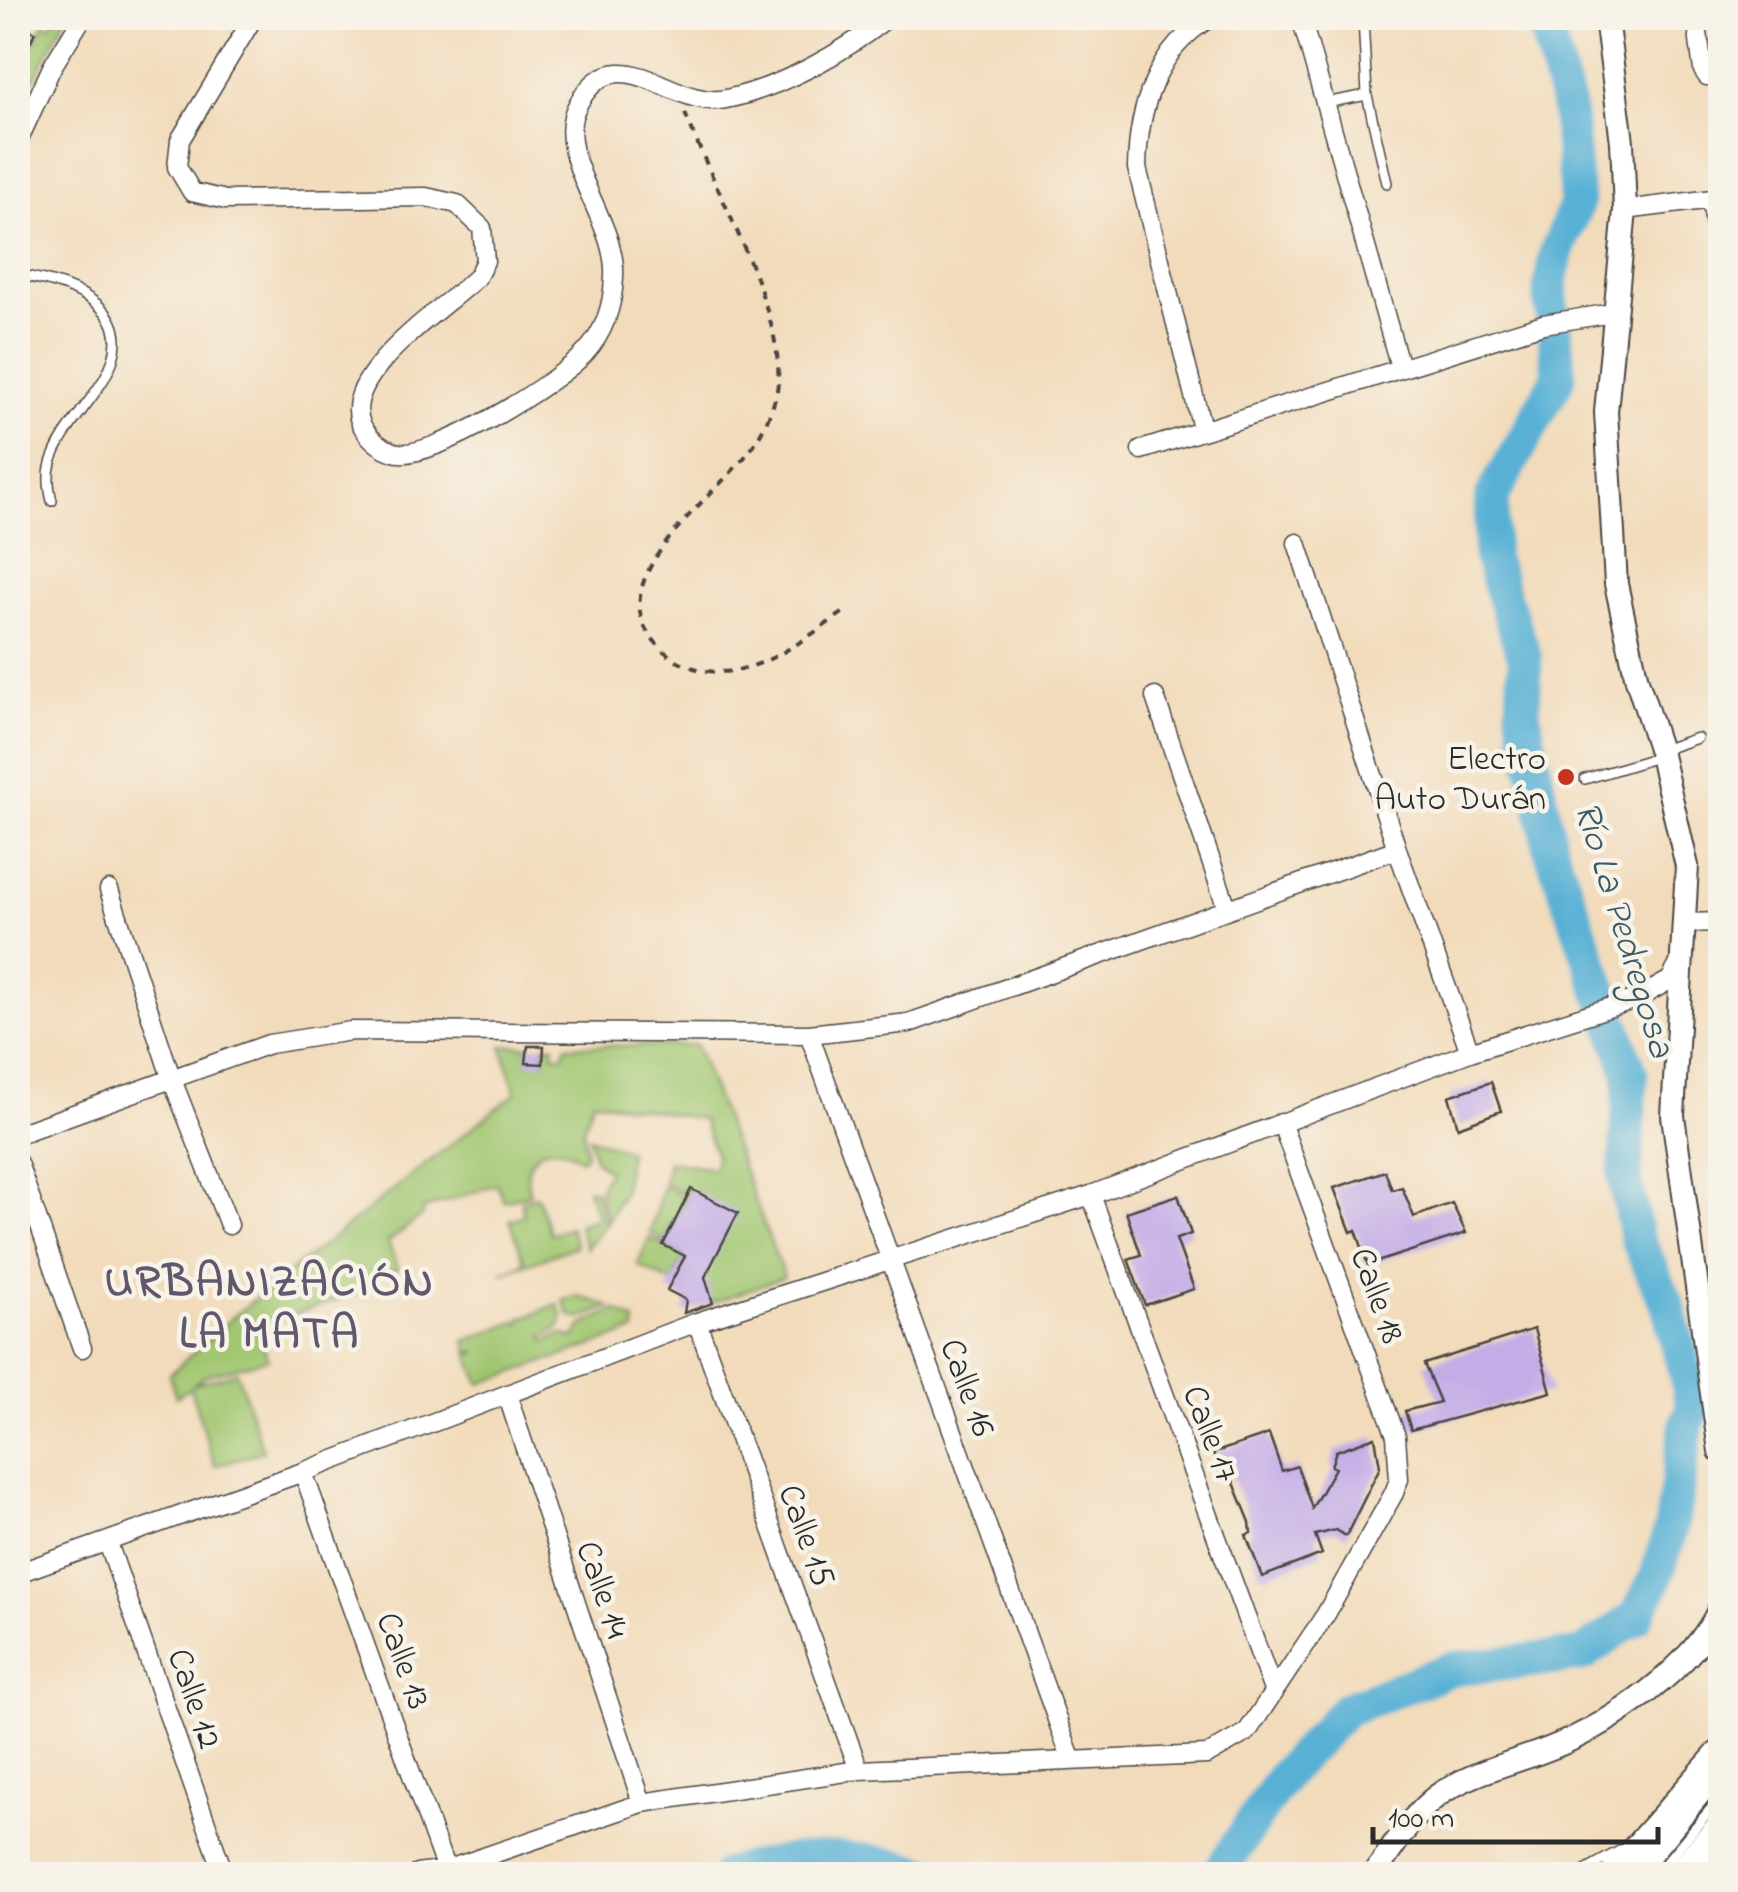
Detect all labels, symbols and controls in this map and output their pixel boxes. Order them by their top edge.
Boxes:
place label: Electro Auto Durán [1374,735,1546,826]
marker: Electro Auto Durán [1555,766,1577,788]
water label: Río La Pedregosa [1557,795,1688,1065]
street label: Calle 18 [1335,1241,1417,1351]
district label: URBANIZACIÓN LA MATA [105,1251,435,1369]
street label: Calle 16 [925,1332,1007,1444]
street label: Calle 17 [1167,1379,1250,1490]
street label: Calle 15 [763,1478,847,1594]
street label: Calle 14 [560,1535,641,1646]
street label: Calle 13 [361,1606,443,1717]
street label: Calle 12 [152,1642,234,1756]
scale bar [1373,1782,1658,1844]
text: 100 m [1388,1798,1454,1842]

